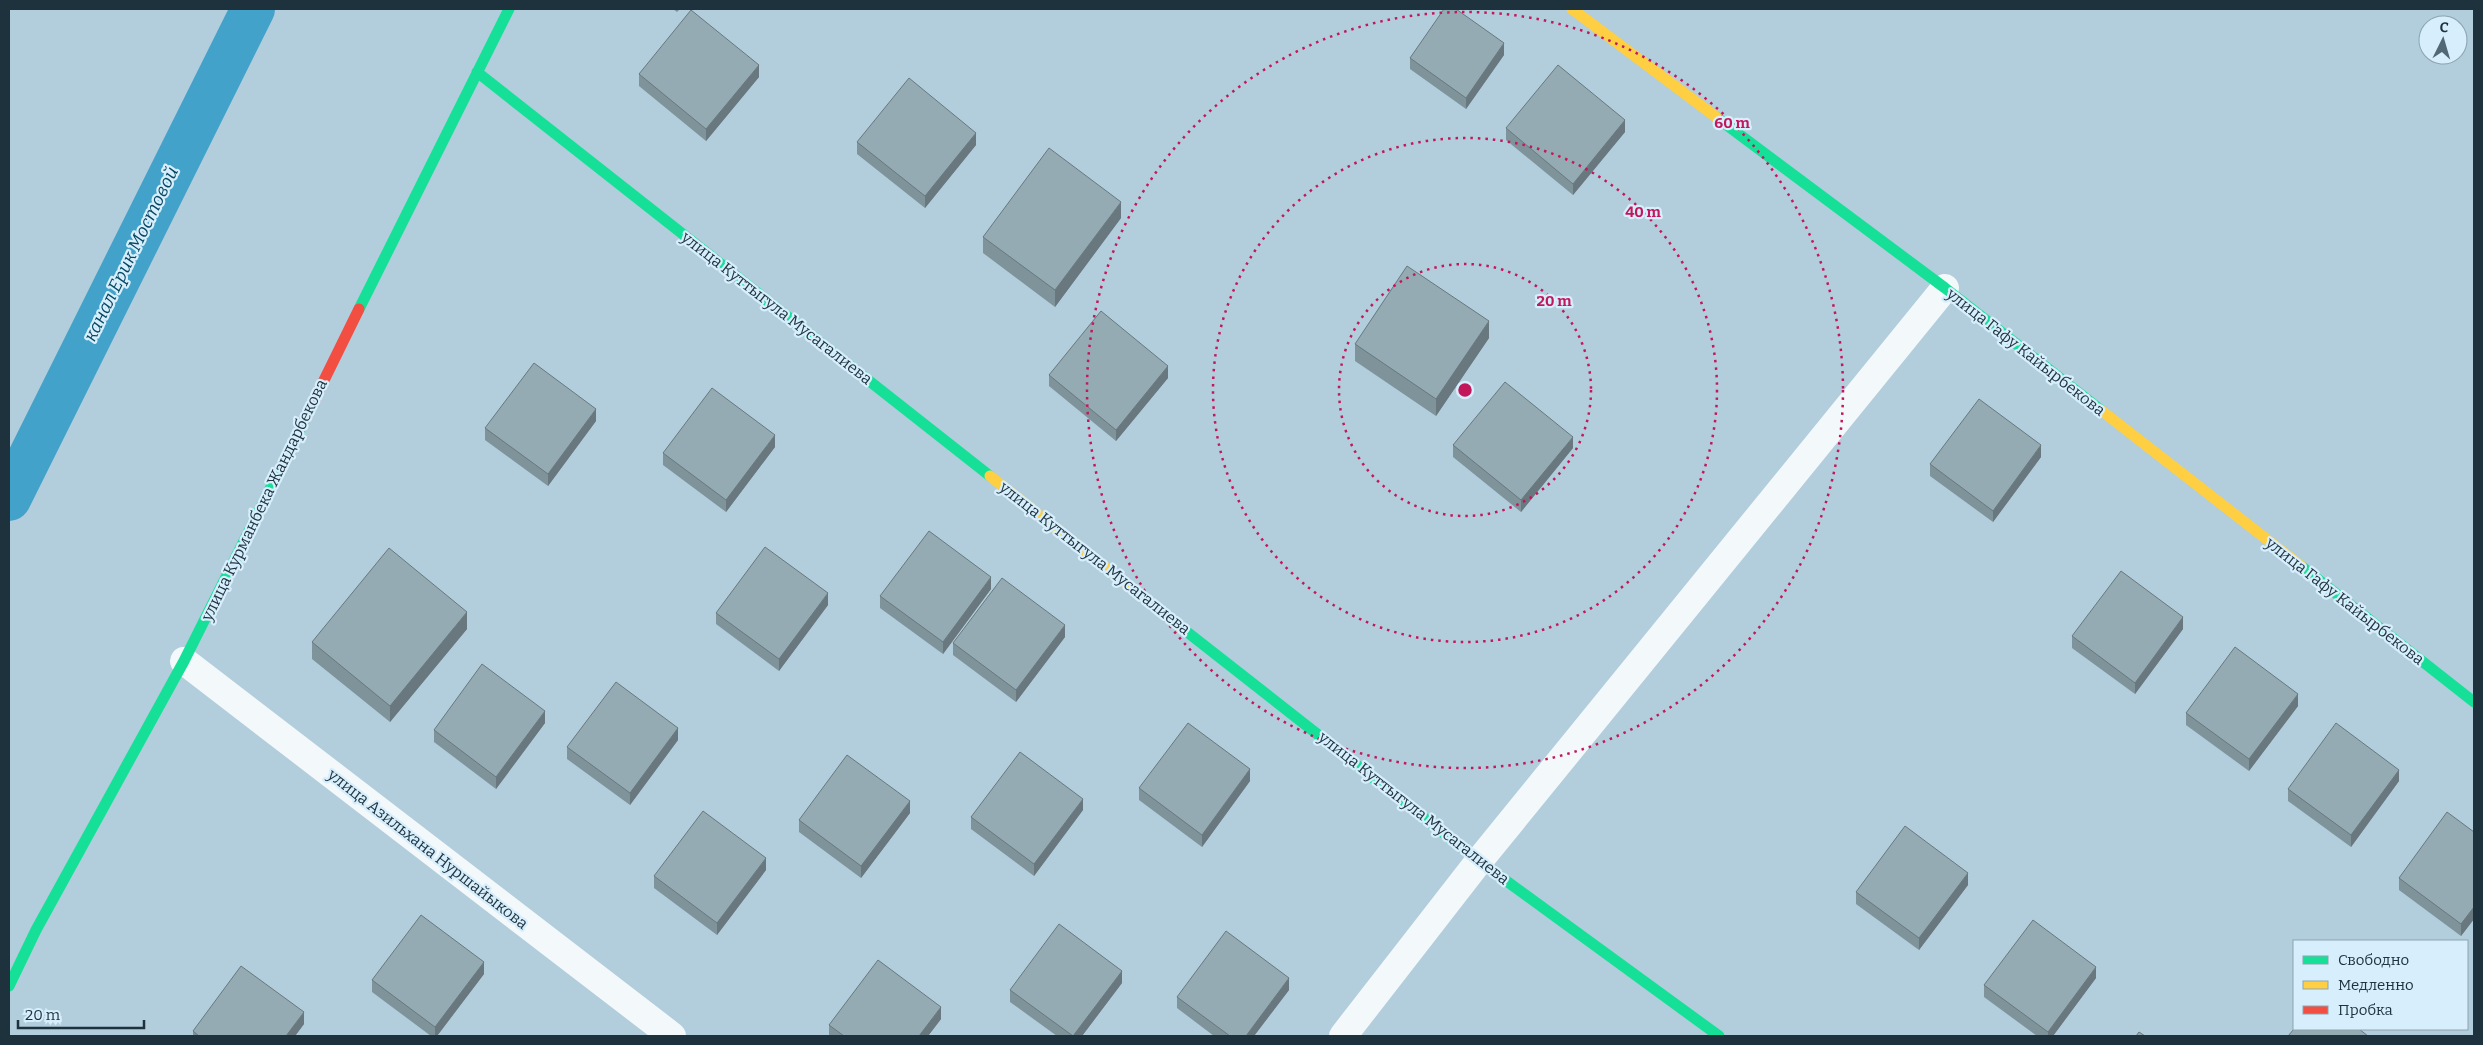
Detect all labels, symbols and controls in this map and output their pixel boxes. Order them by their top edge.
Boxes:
north arrow [2418,15,2468,65]
text: С [2439,19,2449,36]
text: 60 m [1714,114,1750,132]
water label: канал Ерик Мостовой [79,163,183,345]
text: 40 m [1625,203,1662,221]
street label: улица Куттыгула Мусагалиева [677,227,876,389]
street label: улица Гафу Кайырбекова [1942,284,2109,420]
text: 20 m [1537,292,1572,310]
street label: улица Курманбека Жандарбекова [197,376,331,625]
centre of rings [1456,381,1474,399]
street label: улица Куттыгула Мусагалиева [995,477,1194,639]
street label: улица Гафу Кайырбекова [2261,533,2428,669]
street label: улица Куттыгула Мусагалиева [1314,727,1513,889]
street label: улица Азильхана Нуршайыкова [323,764,532,933]
legend [2293,940,2468,1030]
text: Свободно [2338,951,2409,969]
text: Медленно [2338,976,2414,994]
scale bar [18,998,144,1030]
text: Пробка [2338,1001,2393,1019]
text: 20 m [25,1006,61,1024]

